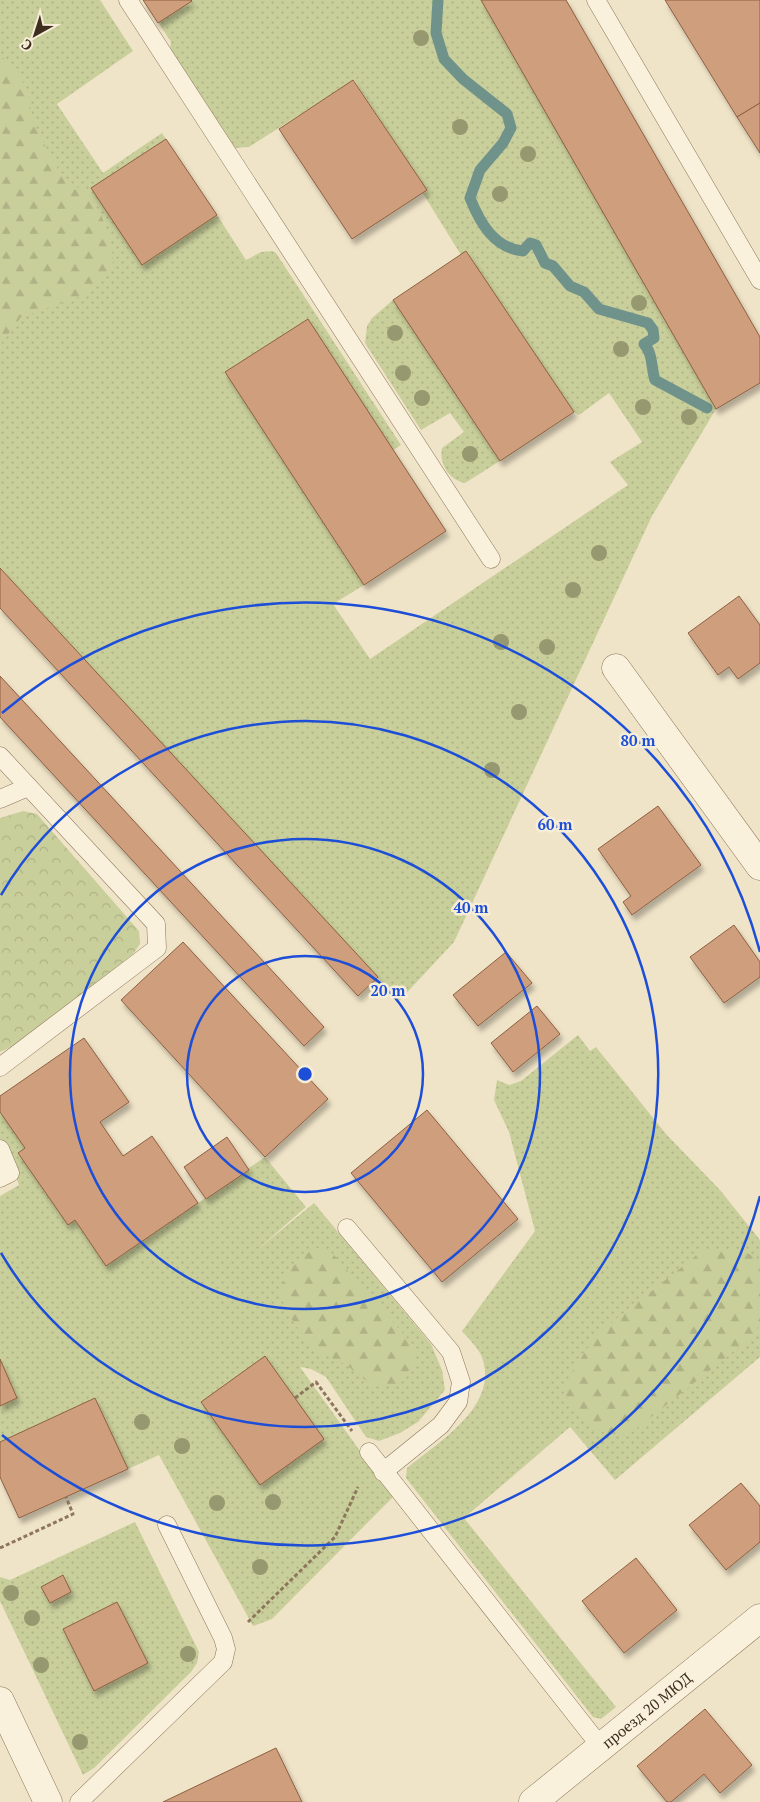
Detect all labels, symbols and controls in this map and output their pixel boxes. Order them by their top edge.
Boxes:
north arrow [10,10,60,60]
text: С [17,35,36,56]
text: 80 m [621,730,656,750]
text: 60 m [538,814,573,834]
text: 40 m [454,897,489,917]
text: 20 m [371,980,406,1000]
centre of rings [296,1065,314,1083]
street label: проезд 20 МЮД [597,1667,696,1752]

